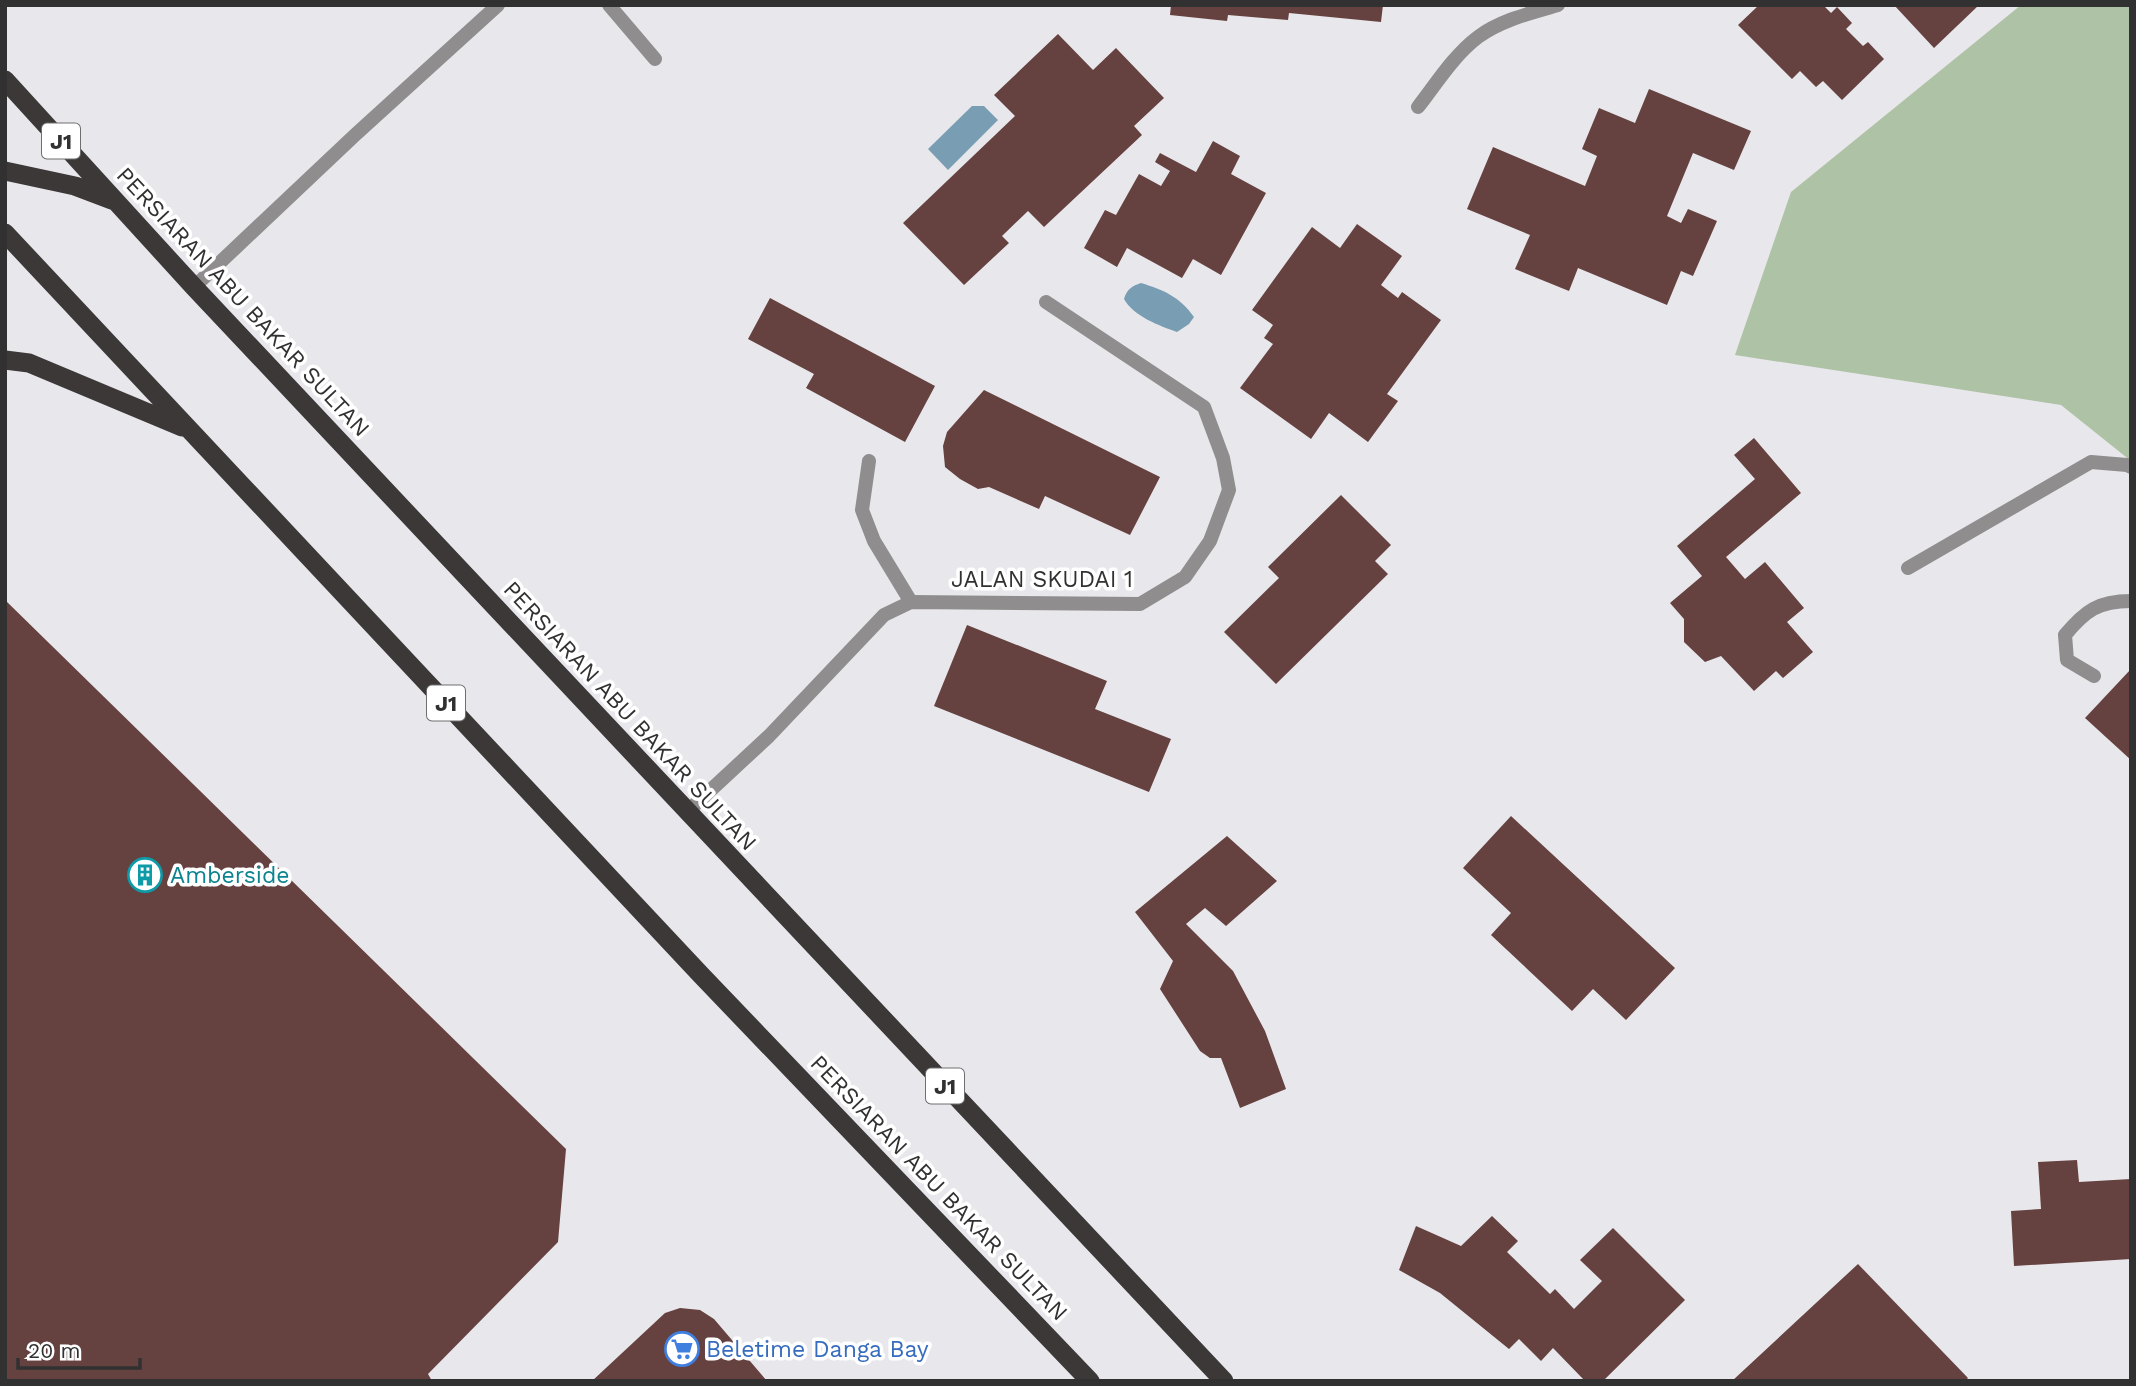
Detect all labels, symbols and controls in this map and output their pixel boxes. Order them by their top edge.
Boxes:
road number: J1 [42,124,80,158]
street label: PERSIARAN ABU BAKAR SULTAN [111,162,375,442]
street label: JALAN SKUDAI 1 [951,566,1133,593]
street label: PERSIARAN ABU BAKAR SULTAN [498,576,762,856]
road number: J1 [427,686,465,720]
building icon: Amberside [126,856,164,894]
place label: Amberside [170,862,290,889]
street label: PERSIARAN ABU BAKAR SULTAN [805,1050,1073,1326]
road number: J1 [926,1068,964,1104]
scale bar [18,1326,140,1370]
supermarket icon: Beletime Danga Bay [663,1330,701,1368]
place label: Beletime Danga Bay [706,1336,929,1363]
text: 20 m [28,1338,80,1363]

